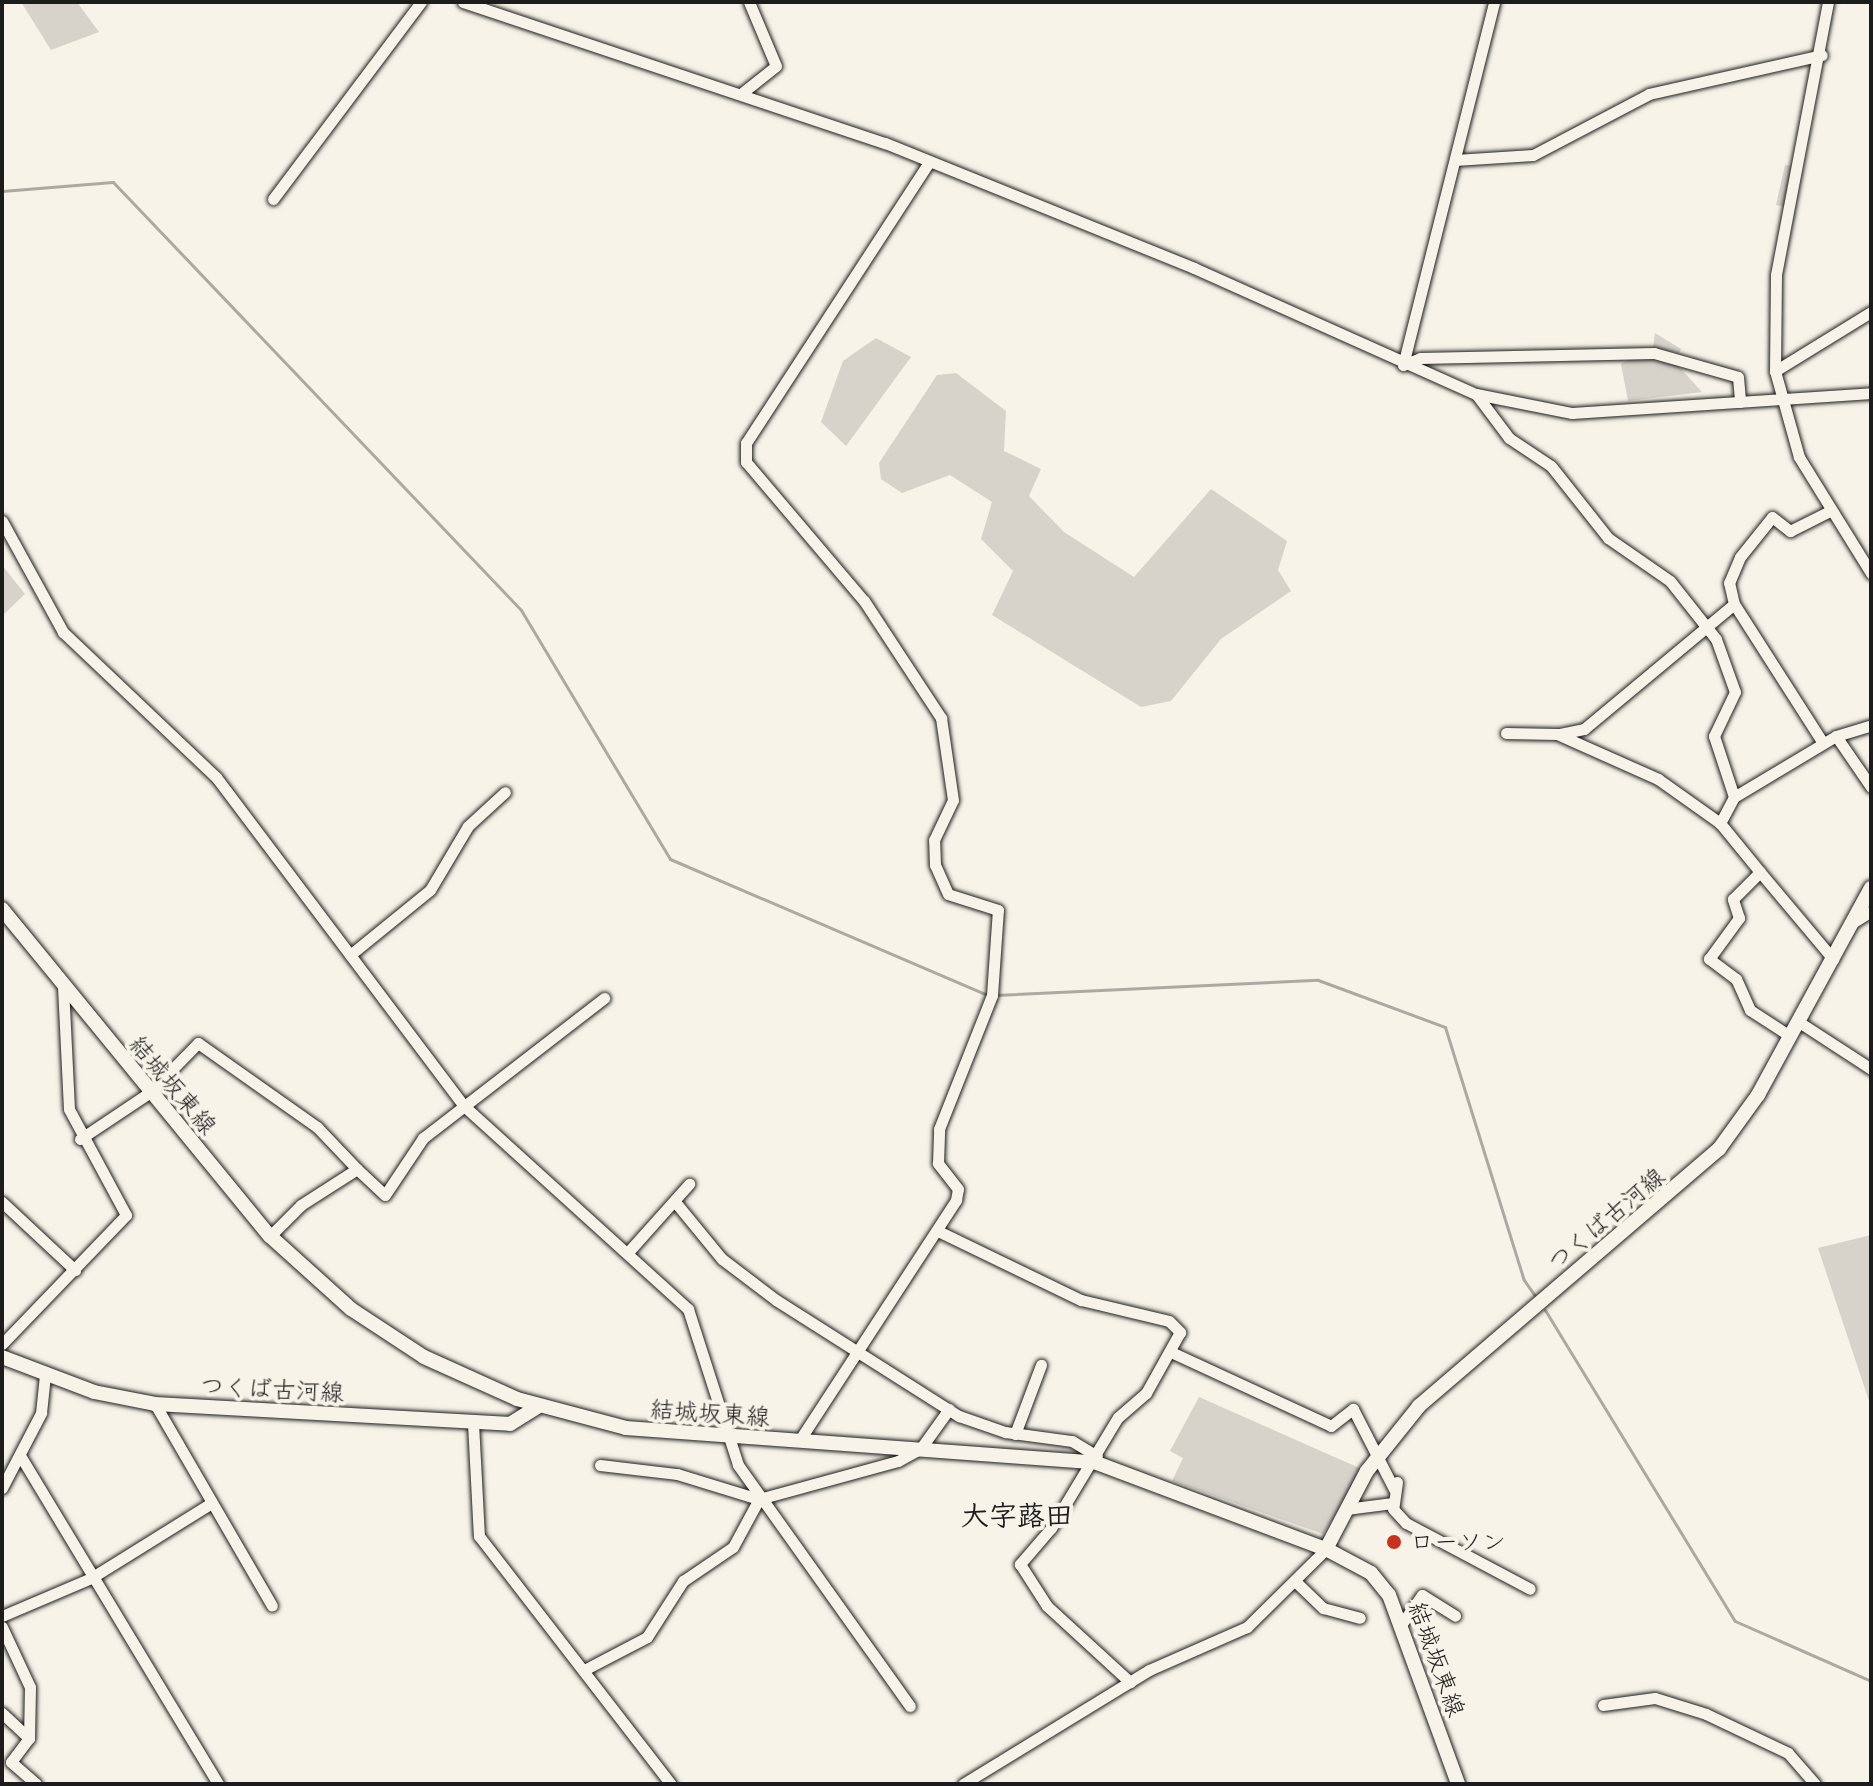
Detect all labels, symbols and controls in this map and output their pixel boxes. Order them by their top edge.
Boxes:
street label: 結城坂東線 [123,1030,223,1140]
street label: つくば古河線 [1542,1162,1670,1276]
street label: つくば古河線 [199,1371,345,1407]
street label: 結城坂東線 [649,1394,771,1432]
district label: 大字蕗田 [961,1498,1073,1532]
place label: ローソン [1410,1528,1506,1556]
marker: ローソン [1385,1533,1403,1551]
street label: 結城坂東線 [1403,1598,1471,1720]

